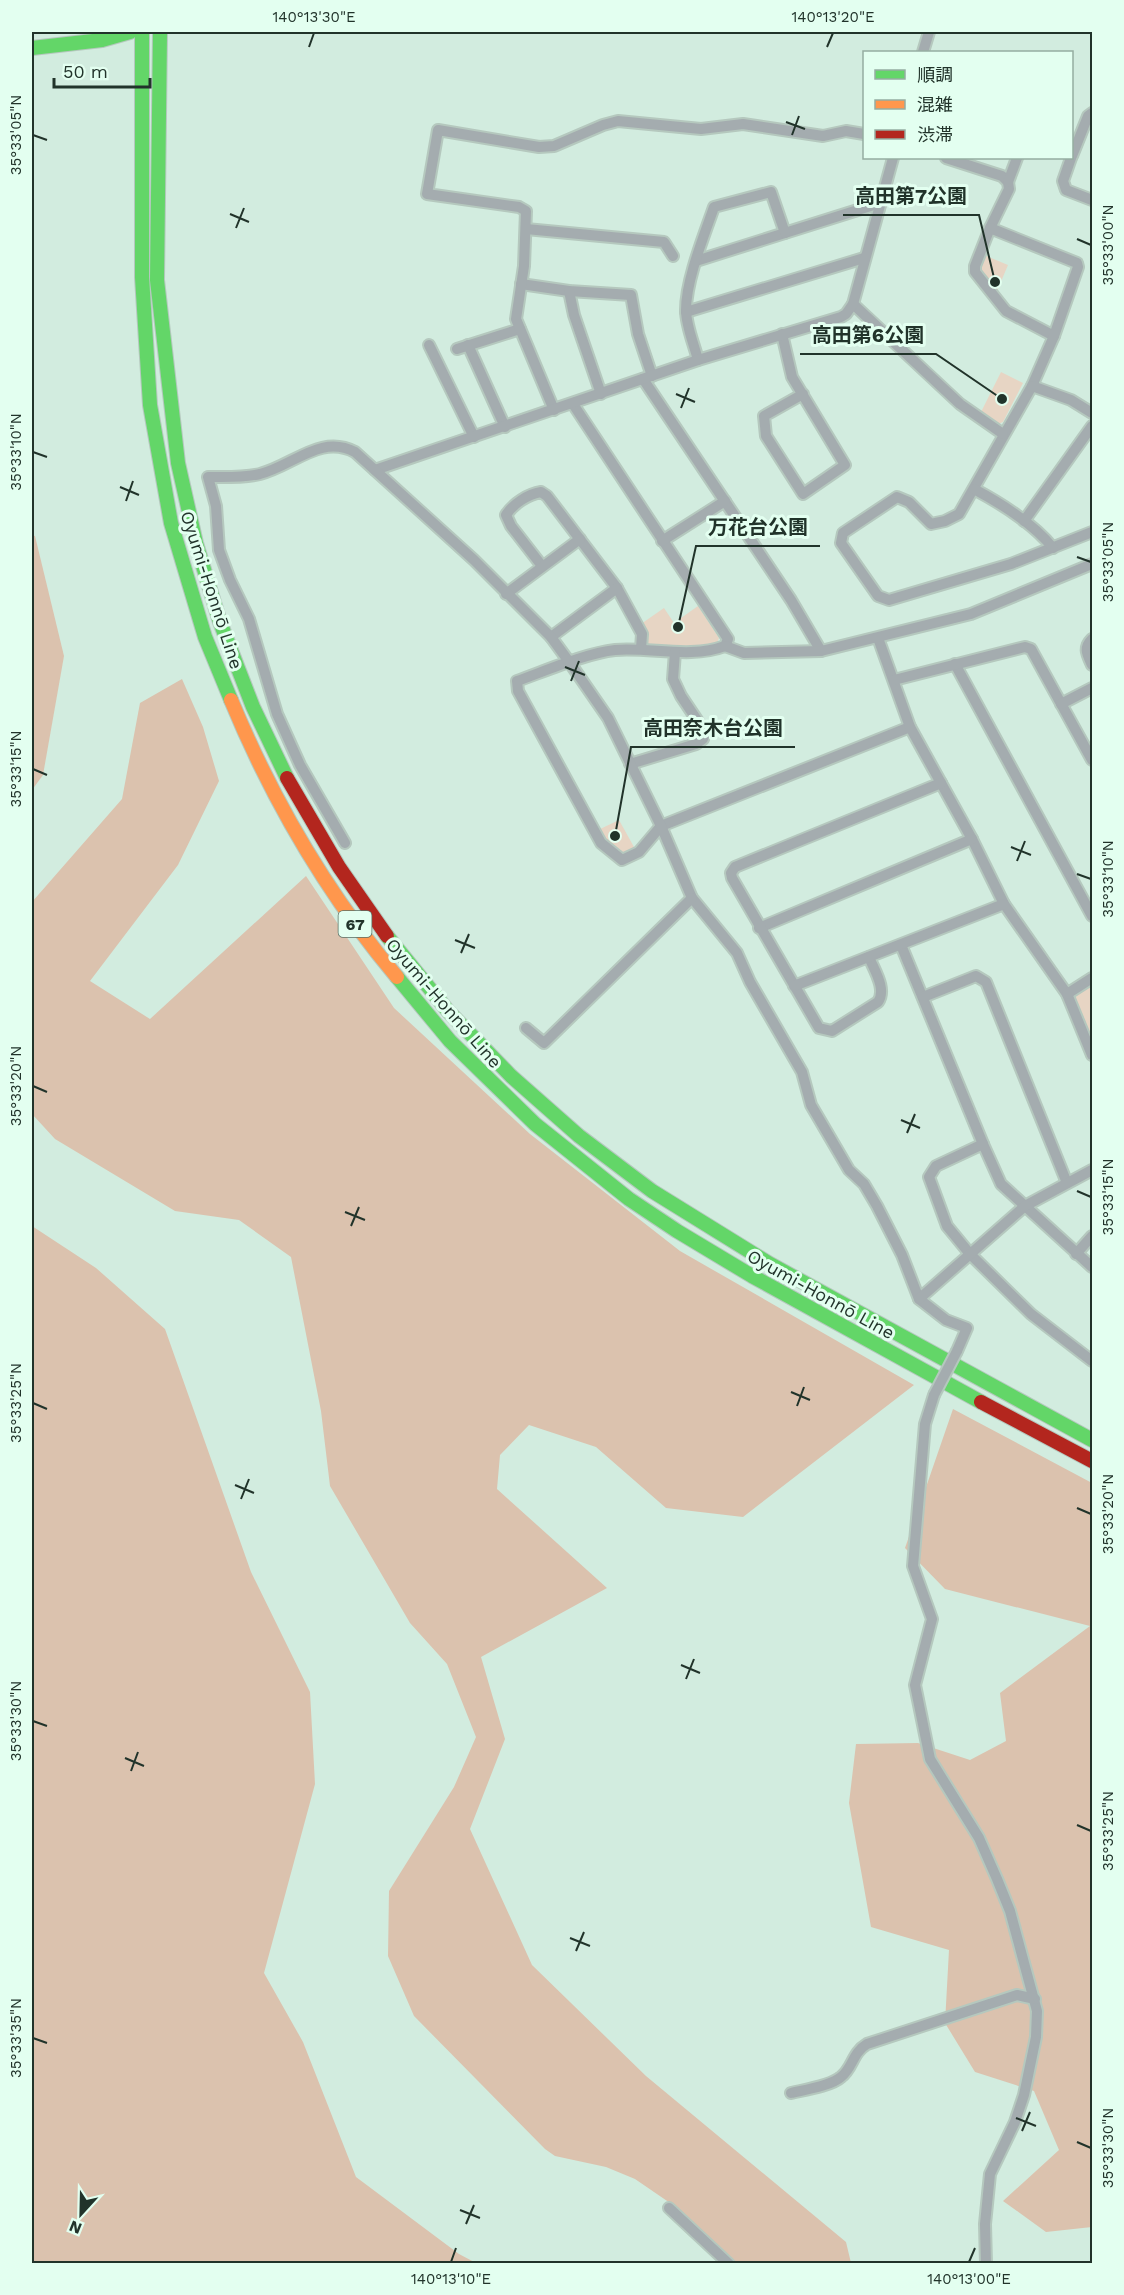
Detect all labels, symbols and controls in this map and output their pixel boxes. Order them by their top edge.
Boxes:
text: 140°13'30"E [272,8,356,26]
text: 140°13'20"E [791,8,875,26]
scale bar [54,51,150,89]
legend [863,51,1073,159]
text: 50 m [63,61,108,82]
text: 順調 [917,64,953,85]
text: 混雑 [917,94,953,115]
text: 35°33'05"N [7,95,25,175]
text: 渋滞 [917,124,953,145]
callout: 高田第7公園 [843,177,979,215]
text: 高田第7公園 [855,184,967,208]
text: 35°33'00"N [1099,204,1117,286]
callout: 高田第6公園 [800,316,936,354]
text: 高田第6公園 [812,323,924,347]
text: 35°33'10"N [7,413,25,491]
street label: Oyumi-Honnō Line [177,508,247,672]
callout: 万花台公園 [696,508,820,546]
text: 万花台公園 [708,515,808,539]
text: 35°33'05"N [1099,522,1117,602]
callout: 高田奈木台公園 [631,709,795,747]
text: 高田奈木台公園 [643,716,783,740]
text: 35°33'15"N [7,730,25,808]
text: 35°33'10"N [1099,840,1117,918]
road number: 67 [338,911,372,937]
street label: Oyumi-Honnō Line [382,934,506,1072]
text: 35°33'20"N [7,1046,25,1126]
text: 35°33'15"N [1099,1158,1117,1236]
street label: Oyumi-Honnō Line [744,1245,898,1343]
text: 35°33'25"N [7,1363,25,1443]
text: 35°33'20"N [1099,1474,1117,1554]
text: 35°33'30"N [7,1681,25,1761]
text: 35°33'25"N [1099,1791,1117,1871]
text: 35°33'35"N [7,1998,25,2078]
text: 35°33'30"N [1099,2108,1117,2188]
north arrow [51,2184,111,2244]
text: N [67,2216,85,2238]
text: 140°13'10"E [411,2270,491,2288]
text: 140°13'00"E [927,2270,1011,2288]

